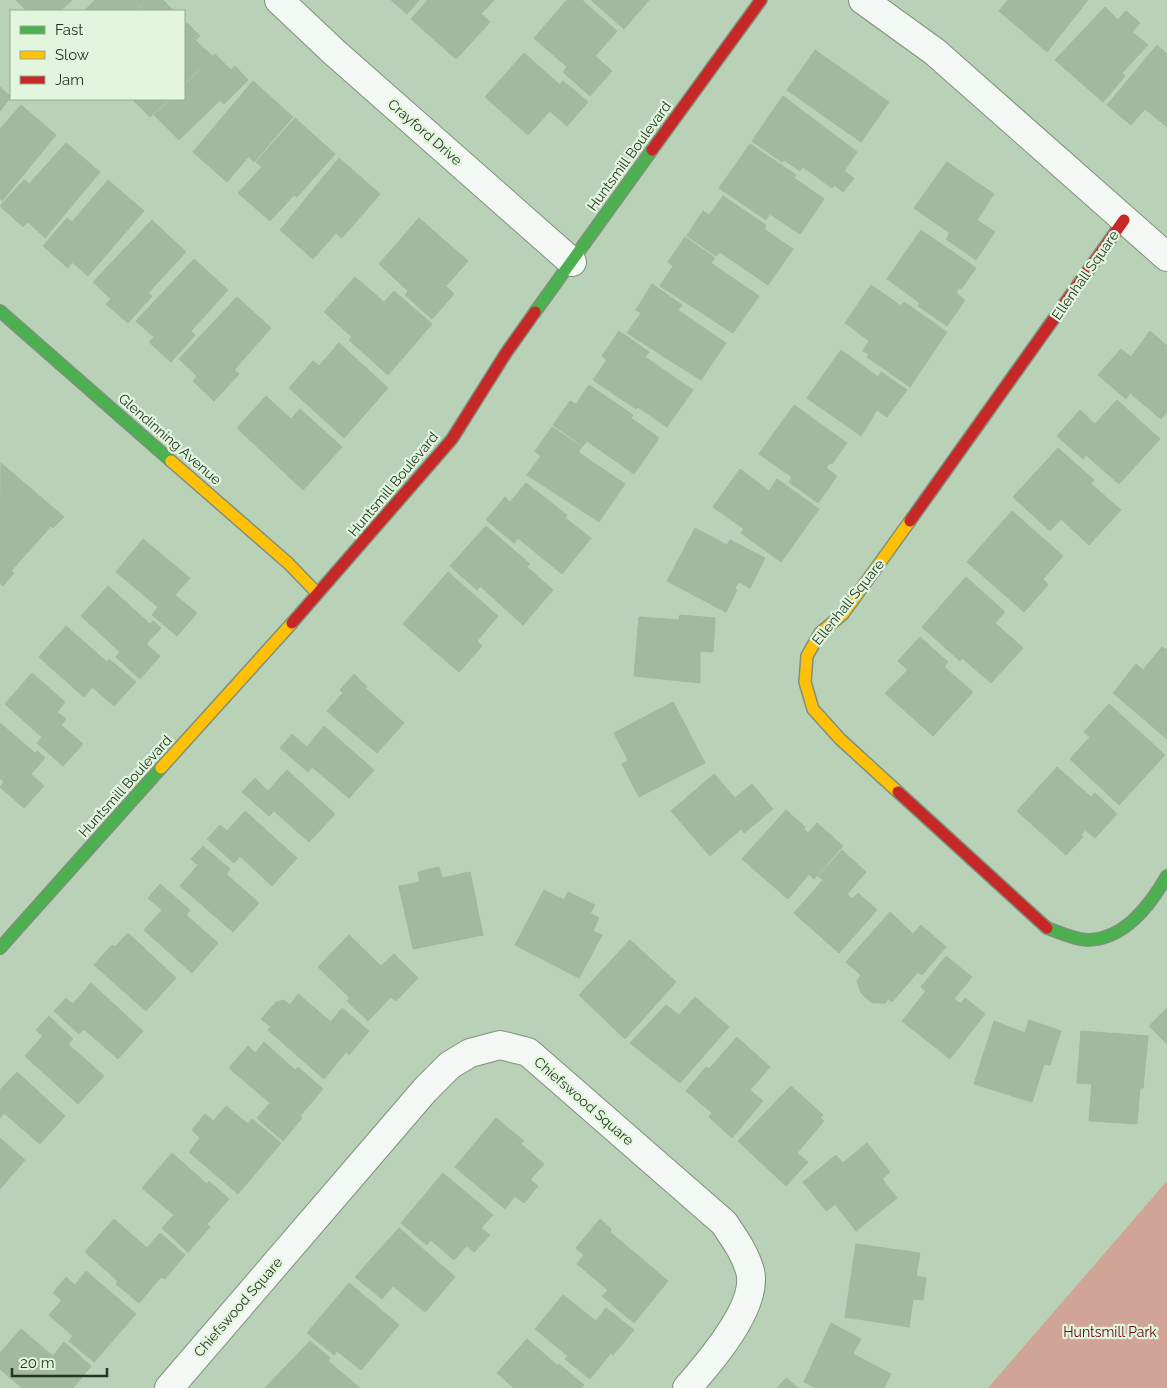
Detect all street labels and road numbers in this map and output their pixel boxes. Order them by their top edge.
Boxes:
street label: Crayford Drive [385,96,465,168]
street label: Huntsmill Boulevard [584,98,674,214]
street label: Ellenhall Square [1048,227,1122,323]
street label: Glendinning Avenue [116,390,224,488]
street label: Huntsmill Boulevard [345,429,441,539]
street label: Ellenhall Square [809,556,887,648]
street label: Huntsmill Boulevard [75,732,175,840]
street label: Chiefswood Square [531,1054,637,1148]
street label: Chiefswood Square [191,1254,285,1360]

